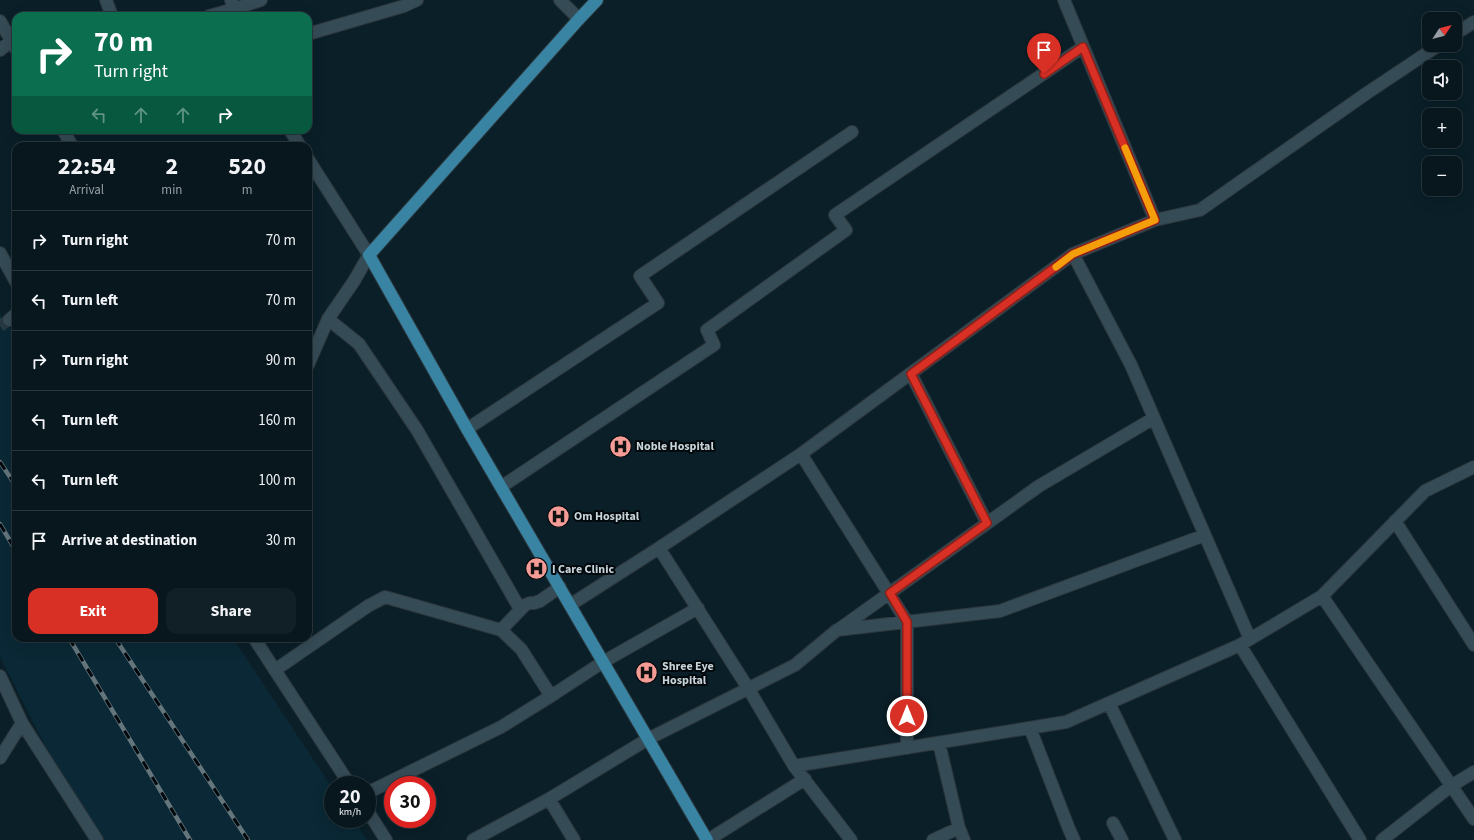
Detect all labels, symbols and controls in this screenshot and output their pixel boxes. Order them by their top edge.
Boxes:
north arrow [1422,12,1462,52]
map controls [1422,12,1462,196]
text: 70 m [94,22,153,62]
icon: right [28,28,80,80]
pin [1027,33,1061,74]
icon: arrive [1033,39,1055,61]
text: Turn right [94,59,168,84]
button: sound [1422,60,1462,100]
icon: left [88,104,110,126]
icon: ahead [130,104,152,126]
icon: ahead [172,104,194,126]
icon: right [214,104,236,126]
button: + [1422,108,1462,148]
text: 22:54 [58,149,116,184]
text: 2 [166,149,178,184]
text: 520 [228,149,266,184]
button: − [1422,156,1462,196]
text: Arrival [69,181,104,199]
text: min [161,181,182,199]
text: m [242,181,253,199]
icon: right [28,230,50,252]
text: Turn right [62,230,128,251]
text: 70 m [266,230,296,251]
icon: left [28,290,50,312]
text: Turn left [62,290,118,311]
text: 70 m [266,290,296,311]
icon: right [28,350,50,372]
text: Turn right [62,350,128,371]
text: 90 m [266,350,296,371]
icon: left [28,410,50,432]
text: Turn left [62,410,118,431]
text: 160 m [258,410,296,431]
hospital icon: Noble Hospital [607,433,633,459]
place label: Noble Hospital [636,438,714,455]
icon: left [28,470,50,492]
text: Turn left [62,470,118,491]
text: 100 m [258,470,296,491]
hospital icon: Om Hospital [546,503,572,529]
place label: Om Hospital [574,508,640,525]
icon: arrive [28,530,50,552]
text: Arrive at destination [62,530,197,551]
text: 30 m [266,530,296,551]
hospital icon: I Care Clinic [523,556,549,582]
place label: I Care Clinic [552,561,614,578]
button: Exit [28,588,158,634]
button: Share [166,588,296,634]
place label: Shree Eye Hospital [662,658,714,689]
hospital icon: Shree Eye Hospital [633,660,659,686]
position arrow [886,695,928,737]
speed limit sign: 30 [384,776,436,828]
text: 20 [339,783,361,811]
text: km/h [339,805,361,819]

